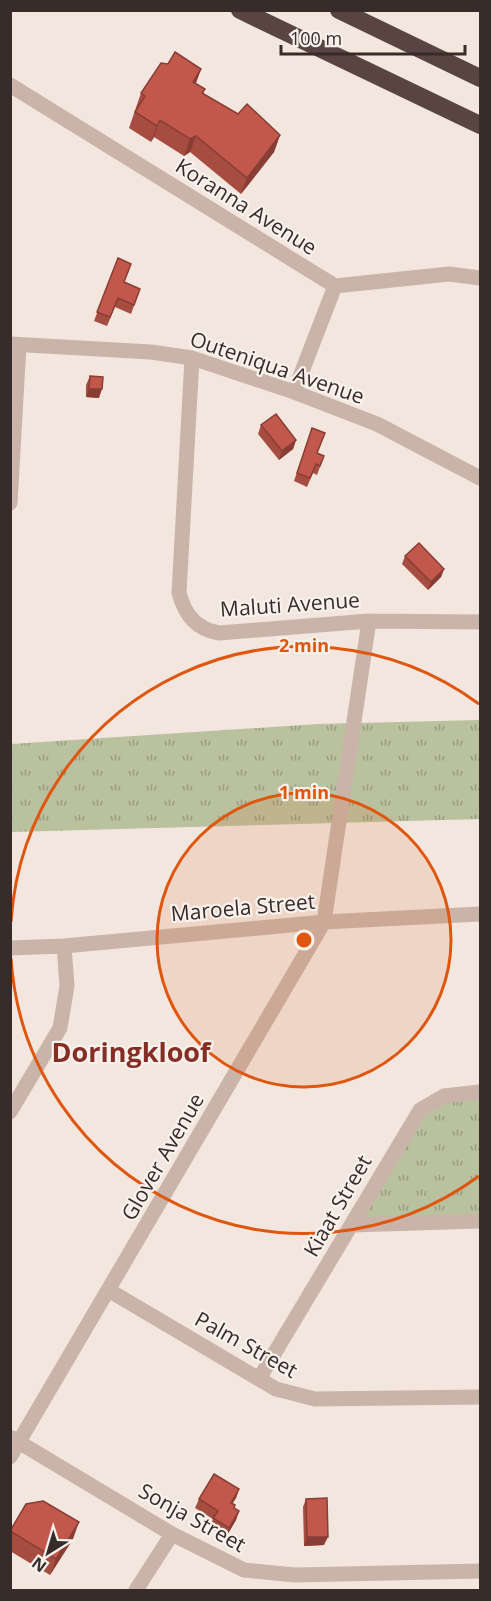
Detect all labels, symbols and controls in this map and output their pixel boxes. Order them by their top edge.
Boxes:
scale bar [281,18,466,56]
text: 100 m [290,26,342,50]
street label: Koranna Avenue [171,151,323,261]
street label: Outeniqua Avenue [186,324,368,410]
street label: Maluti Avenue [219,585,361,623]
text: 2 min [279,633,329,657]
text: 1 min [279,780,329,804]
street label: Maroela Street [170,887,316,927]
centre of rings [294,930,314,950]
district label: Doringkloof [51,1033,212,1070]
street label: Glover Avenue [114,1088,210,1225]
street label: Kiaat Street [297,1150,378,1261]
street label: Palm Street [190,1304,303,1384]
street label: Sonja Street [134,1476,251,1558]
north arrow [18,1523,78,1583]
text: N [27,1552,51,1578]

